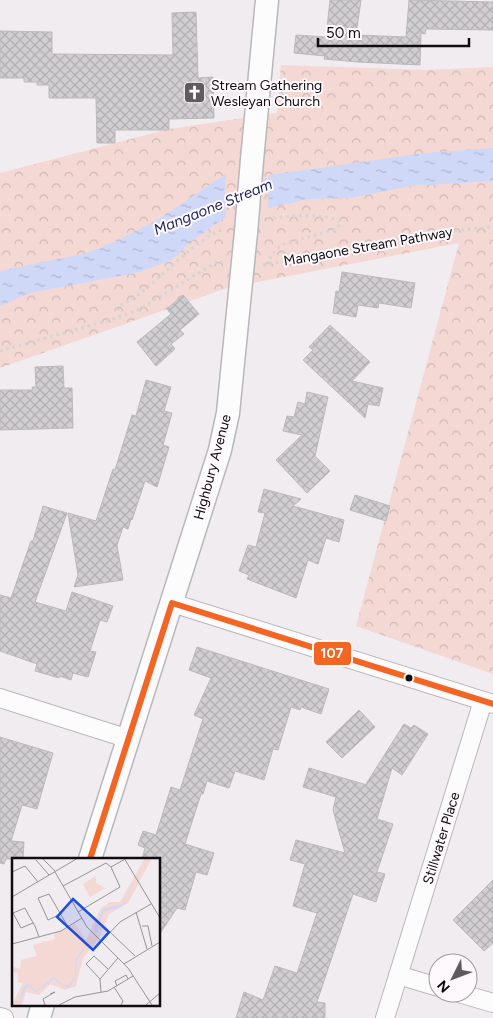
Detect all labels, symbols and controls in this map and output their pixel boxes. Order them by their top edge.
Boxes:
scale bar [318,15,469,47]
text: 50 m [326,24,361,42]
place label: Stream Gathering Wesleyan Church [211,77,322,110]
church icon: Stream Gathering Wesleyan Church [183,81,207,105]
water label: Mangaone Stream [151,175,275,239]
street label: Mangaone Stream Pathway [282,223,455,270]
street label: Highbury Avenue [190,412,235,522]
line badge: 107 [313,641,352,666]
text: 107 [321,645,344,662]
unlabelled marker [404,673,414,683]
street label: Stillwater Place [419,789,464,886]
inset map [12,858,160,1006]
north arrow [428,953,478,1003]
text: N [434,977,454,996]

